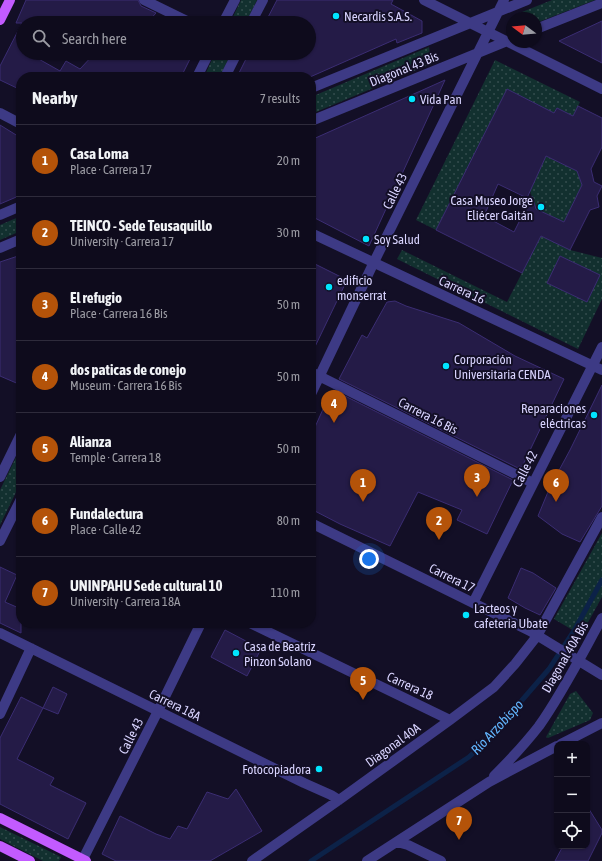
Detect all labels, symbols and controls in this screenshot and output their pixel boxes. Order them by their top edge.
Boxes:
place label: Necardis S.A.S. [344,9,412,24]
marker: Necardis S.A.S. [331,11,341,21]
north arrow [506,12,542,48]
search box [16,16,316,60]
icon: search [30,27,52,49]
text: Search here [62,30,127,47]
street label: Diagonal 43 Bis [367,48,441,90]
text: Nearby [32,88,78,108]
text: 7 results [260,91,300,106]
place label: Vida Pan [420,92,462,107]
marker: Vida Pan [407,94,417,104]
text: Casa Loma [70,145,129,162]
text: 1 [42,153,48,168]
text: 20 m [277,153,300,168]
text: Place · Carrera 17 [70,162,152,177]
street label: Calle 43 [380,170,410,212]
place label: Casa Museo Jorge Eliécer Gaitán [450,193,533,223]
marker: Casa Museo Jorge Eliécer Gaitán [536,202,546,212]
text: TEINCO - Sede Teusaquillo [70,217,212,234]
text: 2 [42,225,48,240]
text: 30 m [277,225,300,240]
place label: Soy Salud [374,232,420,247]
text: University · Carrera 17 [70,234,174,249]
marker: Soy Salud [361,234,371,244]
place label: edificio monserrat [337,273,387,303]
street label: Carrera 16 [437,273,487,307]
marker: edificio monserrat [324,282,334,292]
text: El refugio [70,289,122,306]
text: 3 [42,297,48,312]
text: 50 m [277,297,300,312]
text: Place · Carrera 16 Bis [70,306,168,321]
place label: Corporación Universitaria CENDA [454,352,551,382]
text: dos paticas de conejo [70,361,186,378]
marker: Corporación Universitaria CENDA [441,361,451,371]
text: 4 [42,369,48,384]
text: 50 m [277,369,300,384]
text: Museum · Carrera 16 Bis [70,378,182,393]
pin: 4 [321,390,347,423]
street label: Carrera 16 Bis [396,395,461,438]
place label: Reparaciones eléctricas [521,401,586,431]
marker: Reparaciones eléctricas [589,410,599,420]
text: Alianza [70,433,111,450]
text: 5 [42,441,48,456]
text: 50 m [277,441,300,456]
street label: Calle 42 [510,448,540,490]
text: Temple · Carrera 18 [70,450,161,465]
pin: 3 [464,464,490,497]
pin: 1 [350,469,376,502]
pin: 6 [543,469,569,502]
text: Fundalectura [70,505,143,522]
pin: 2 [426,507,452,540]
text: 6 [42,513,48,528]
text: 80 m [277,513,300,528]
text: Place · Calle 42 [70,522,141,537]
your location [359,549,379,569]
street label: Carrera 17 [427,560,477,596]
text: UNINPAHU Sede cultural 10 [70,577,223,594]
text: 7 [42,585,48,600]
text: 110 m [271,585,300,600]
text: University · Carrera 18A [70,594,180,609]
place label: Lacteos y cafeteria Ubate [474,601,548,631]
marker: Lacteos y cafeteria Ubate [461,610,471,620]
street label: Diagonal 40A Bis [539,618,592,695]
place label: Casa de Beatriz Pinzon Solano [244,639,316,669]
marker: Casa de Beatriz Pinzon Solano [231,648,241,658]
pin: 5 [350,667,376,700]
street label: Carrera 18 [385,669,435,703]
street label: Carrera 18A [147,686,204,724]
water label: Río Arzobispo [468,696,527,758]
street label: Calle 43 [116,715,146,757]
street label: Diagonal 40A [363,720,424,770]
map controls [554,741,590,849]
button: + [554,741,590,777]
place label: Fotocopiadora [242,762,311,777]
marker: Fotocopiadora [314,764,324,774]
button: − [554,777,590,813]
pin: 7 [446,807,472,840]
button: locate [554,813,590,849]

